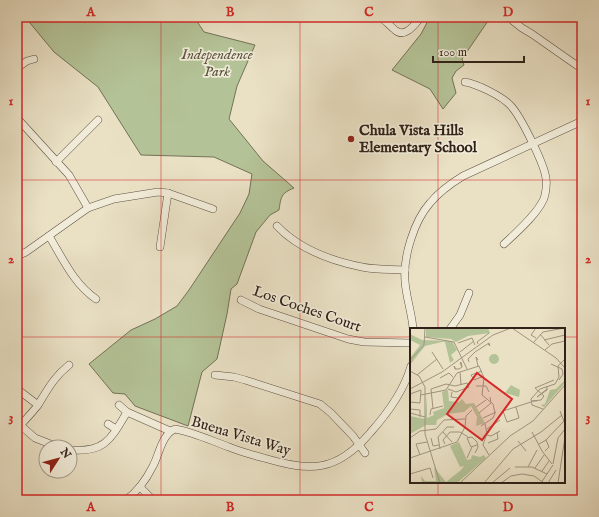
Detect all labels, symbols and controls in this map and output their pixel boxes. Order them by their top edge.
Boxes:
text: A [86,4,97,21]
text: B [226,4,235,21]
text: C [364,4,374,21]
text: D [503,4,514,21]
scale bar [433,38,524,64]
park label: Independence Park [180,45,253,81]
text: 100 m [439,45,467,60]
text: 1 [9,93,14,110]
text: 1 [586,93,591,110]
place label: Chula Vista Hills Elementary School [359,121,478,157]
marker: Chula Vista Hills Elementary School [346,134,356,144]
text: 2 [8,251,14,268]
text: 2 [585,251,591,268]
street label: Los Coches Court [250,282,364,336]
inset map [410,328,565,483]
text: 3 [9,409,14,426]
text: 3 [586,409,591,426]
street label: Buena Vista Way [189,412,294,460]
north arrow [38,439,78,479]
text: N [56,445,74,462]
text: A [86,499,97,516]
text: B [226,499,235,516]
text: C [364,499,374,516]
text: D [503,499,514,516]

